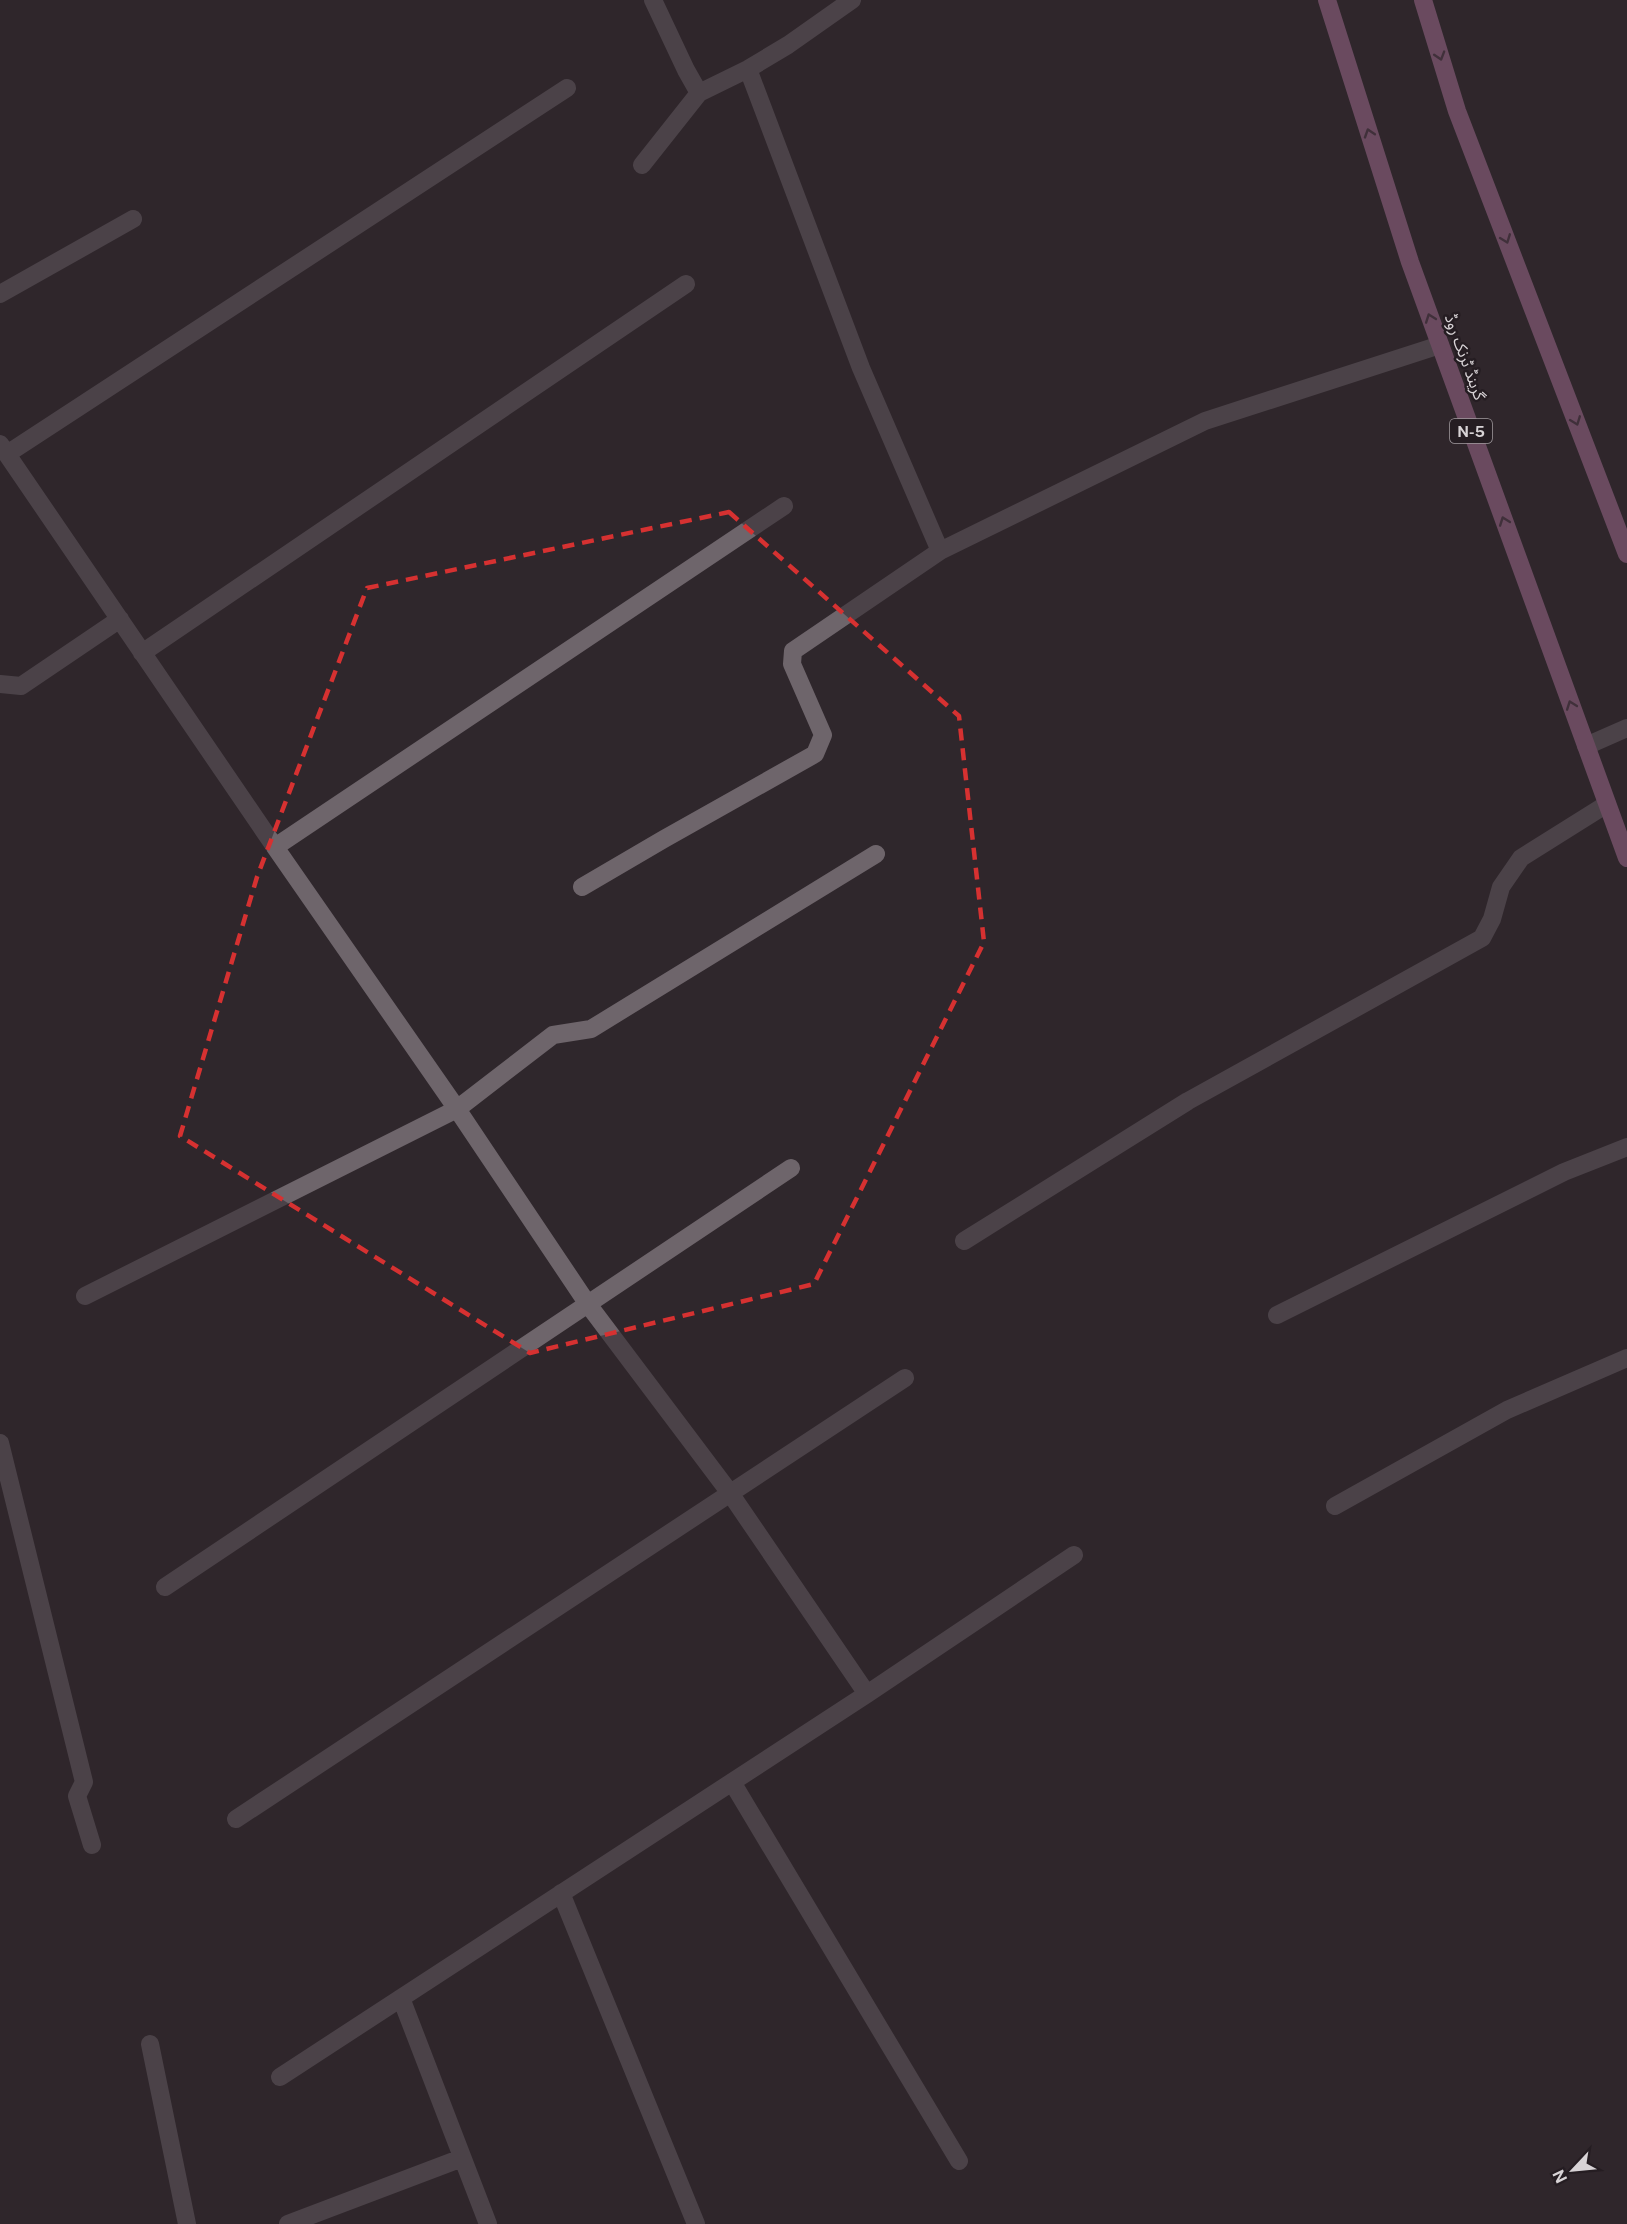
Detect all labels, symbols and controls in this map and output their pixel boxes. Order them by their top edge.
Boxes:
one-way arrow [1433,50,1445,61]
one-way arrow [1364,128,1376,139]
one-way arrow [1499,233,1511,244]
street label: گرینڈ ٹرنک روڈ [1441,311,1489,403]
one-way arrow [1425,313,1438,324]
one-way arrow [1569,415,1581,426]
road number: N-5 [1450,419,1492,443]
one-way arrow [1499,516,1512,527]
one-way arrow [1565,700,1578,710]
north arrow [1543,2140,1603,2200]
text: N [1549,2167,1571,2186]

